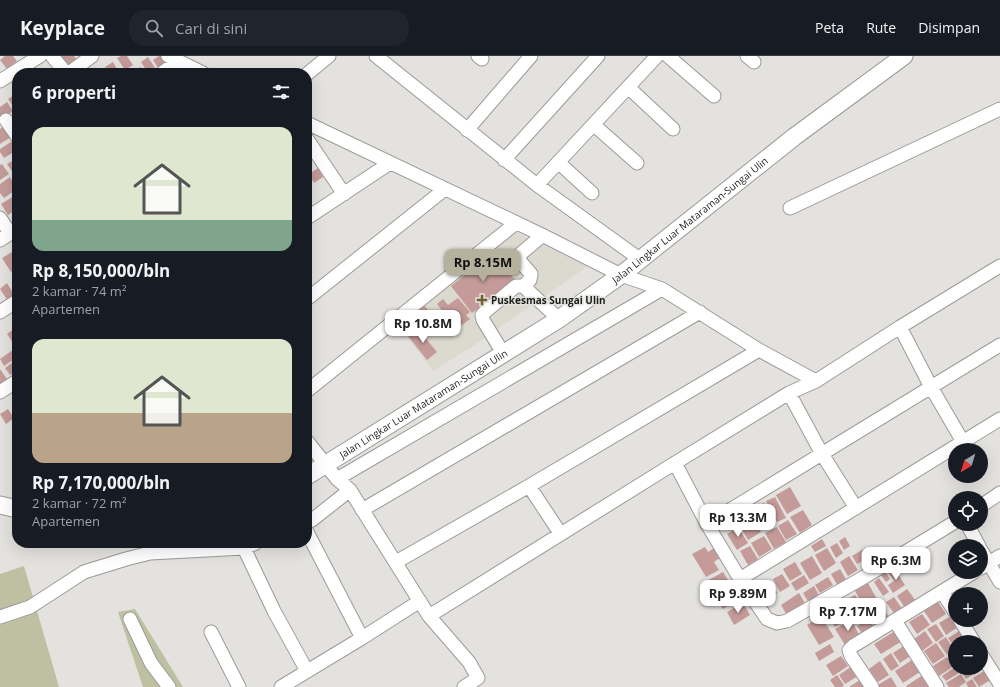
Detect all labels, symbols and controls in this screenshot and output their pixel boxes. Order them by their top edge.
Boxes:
search box [129,10,409,46]
text: Keyplace [20,15,105,41]
icon: search [143,17,165,39]
text: Cari di sini [175,18,247,38]
text: Peta [815,18,844,37]
text: Rute [866,18,896,37]
text: Disimpan [918,18,980,37]
text: 6 properti [32,81,116,104]
icon: filters [270,81,292,103]
icon: home [126,153,198,225]
street label: Jalan Lingkar Luar Mataraman-Sungai Ulin [608,154,771,287]
pin: Rp 8.15M [442,249,524,283]
text: Rp 8.15M [454,253,512,271]
text: Rp 8,150,000/bln [32,259,170,282]
text: 2 kamar · 74 m² [32,282,126,300]
place label: Puskesmas Sungai Ulin [491,293,606,307]
marker: Puskesmas Sungai Ulin [476,294,488,306]
text: Apartemen [32,300,100,318]
pin: Rp 10.8M [382,310,464,344]
text: Rp 10.8M [394,314,452,332]
street label: Jalan Lingkar Luar Mataraman-Sungai Ulin [336,346,510,462]
icon: home [126,365,198,437]
north arrow [948,443,988,483]
map controls [948,443,988,675]
text: Rp 7,170,000/bln [32,471,170,494]
button: locate [948,491,988,531]
text: 2 kamar · 72 m² [32,494,126,512]
pin: Rp 13.3M [697,504,779,538]
text: Rp 13.3M [709,508,767,526]
text: Apartemen [32,512,100,530]
button: layers [948,539,988,579]
pin: Rp 6.3M [859,547,933,581]
text: Rp 6.3M [870,551,922,569]
pin: Rp 9.89M [697,580,779,614]
text: Rp 9.89M [709,584,767,602]
button: + [948,587,988,627]
pin: Rp 7.17M [807,598,889,632]
text: Rp 7.17M [819,602,877,620]
button: − [948,635,988,675]

